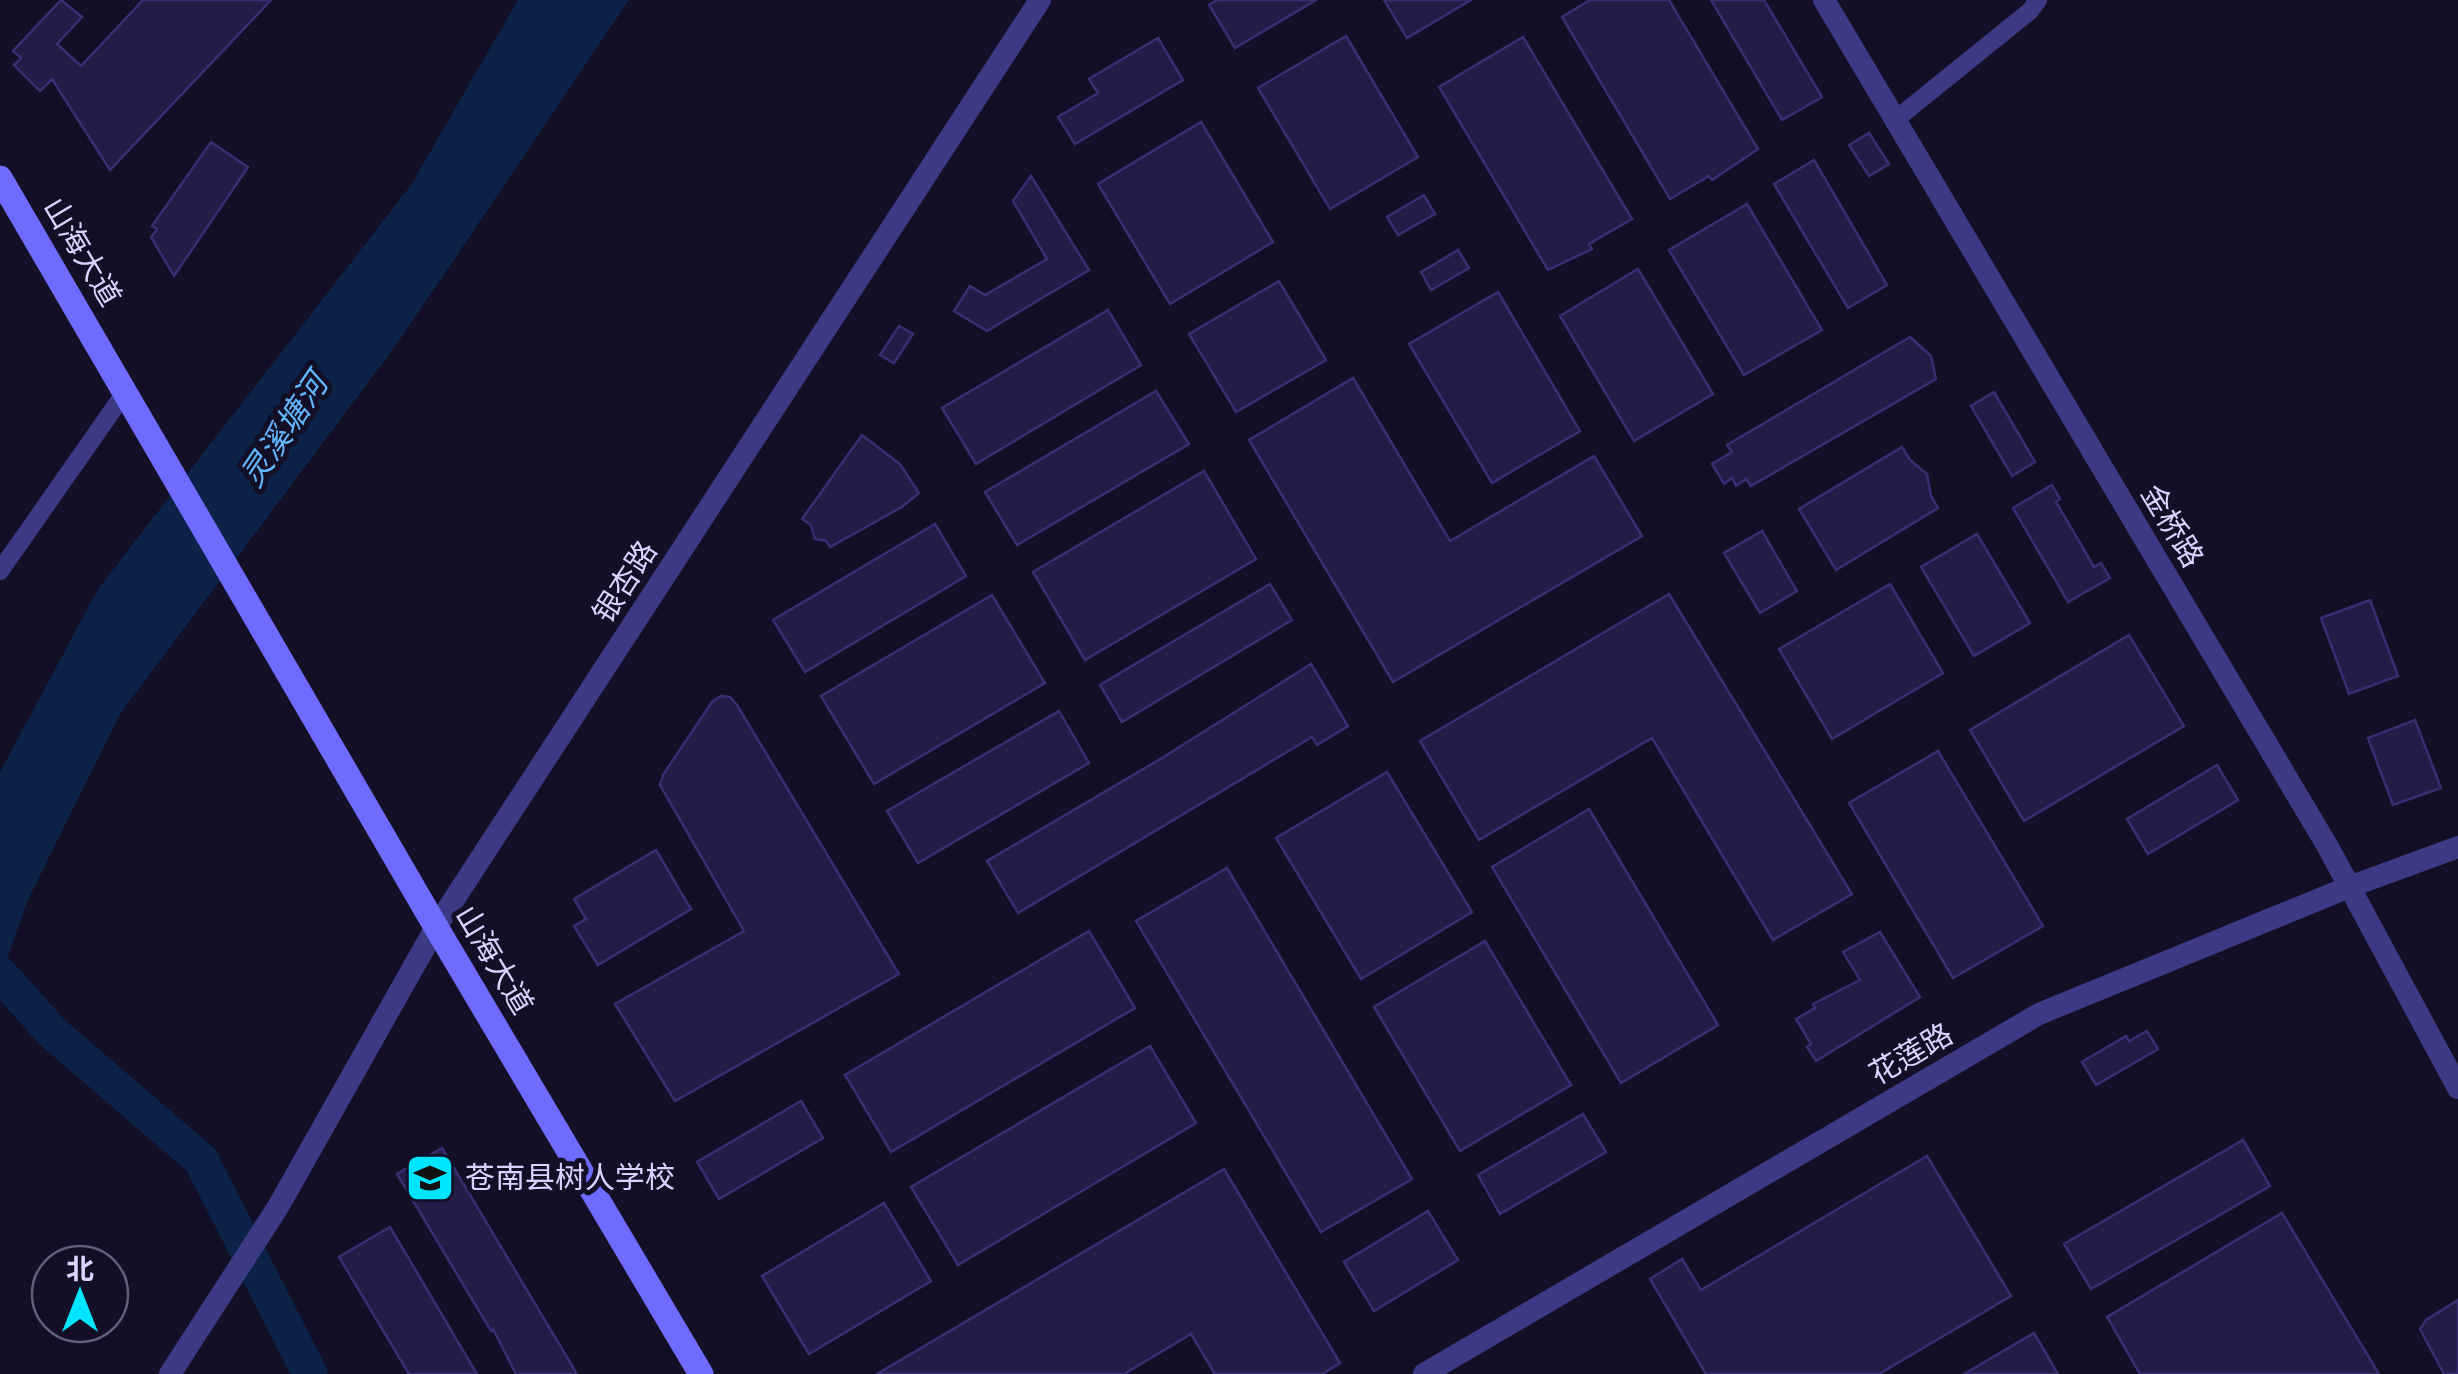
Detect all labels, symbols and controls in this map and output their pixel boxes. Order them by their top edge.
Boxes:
street label: 山海大道 [36,191,128,313]
water label: 灵溪塘河 [232,361,339,494]
street label: 金桥路 [2133,478,2211,574]
street label: 银杏路 [585,534,665,630]
street label: 山海大道 [448,899,540,1021]
street label: 花莲路 [1863,1016,1959,1092]
school or university icon: 苍南县树人学校 [404,1152,456,1204]
place label: 苍南县树人学校 [465,1160,675,1196]
north arrow [30,1244,130,1344]
text: 北 [66,1253,94,1286]

